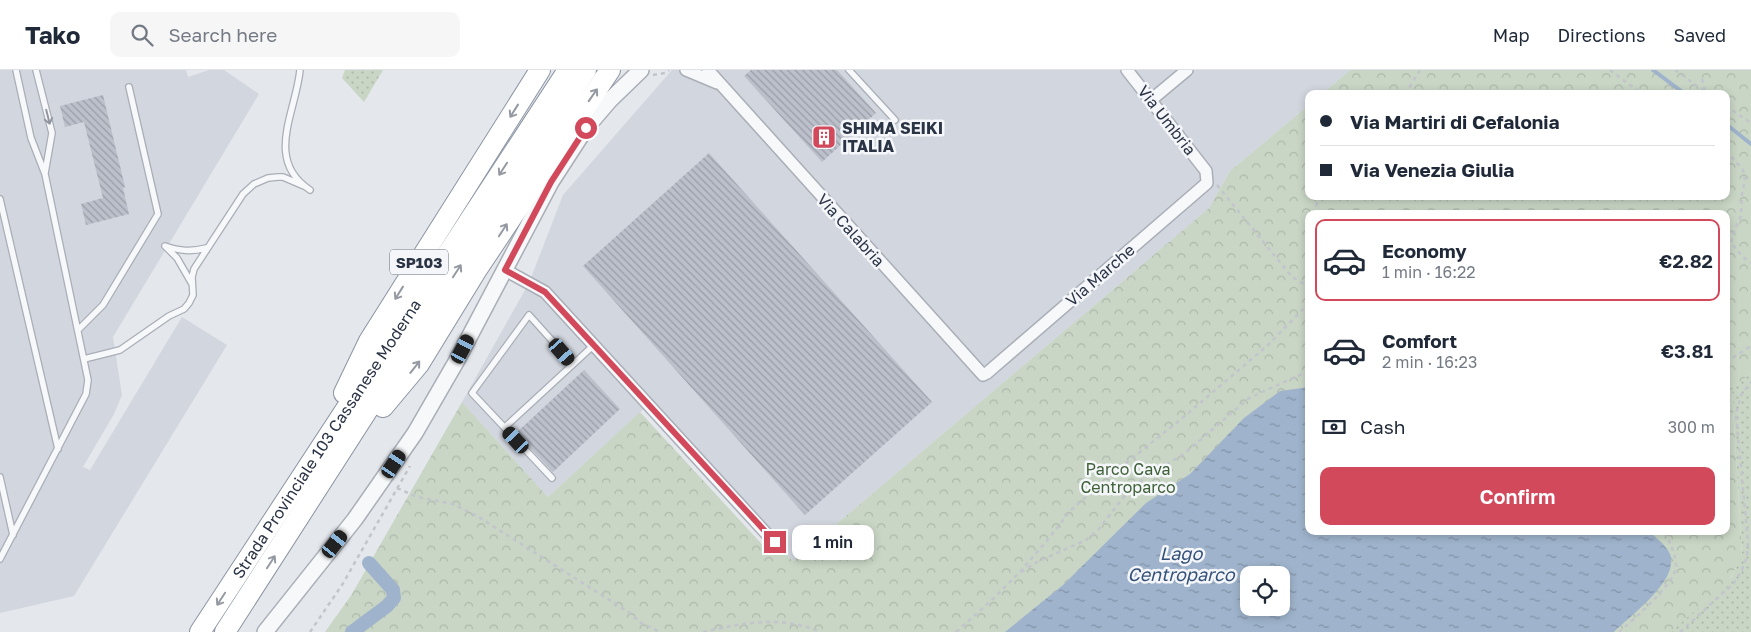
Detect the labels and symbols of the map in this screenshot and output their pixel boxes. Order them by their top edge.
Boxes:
street label: Via Umbria [1133,81,1201,159]
one-way arrow [588,88,598,102]
one-way arrow [508,104,518,118]
one-way arrow [44,109,53,125]
route start [575,117,597,139]
place label: SHIMA SEIKI ITALIA [842,118,943,156]
building icon: SHIMA SEIKI ITALIA [811,124,837,150]
one-way arrow [498,162,508,176]
street label: Via Calabria [813,189,889,271]
one-way arrow [498,224,508,238]
street label: Via Marche [1061,240,1139,310]
road number: SP103 [390,250,448,274]
one-way arrow [452,264,462,278]
one-way arrow [394,286,404,300]
street label: Strada Provinciale 103 Cassanese Moderna [228,296,425,582]
car [449,332,476,366]
car [546,336,577,368]
one-way arrow [410,361,421,374]
car [500,424,531,456]
car [379,447,408,481]
park label: Parco Cava Centroparco [1080,459,1176,497]
callout: 1 min [792,524,875,560]
car [319,528,350,560]
route end [764,531,786,553]
water label: Lago Centroparco [1127,542,1236,585]
one-way arrow [266,555,276,569]
one-way arrow [216,592,226,606]

